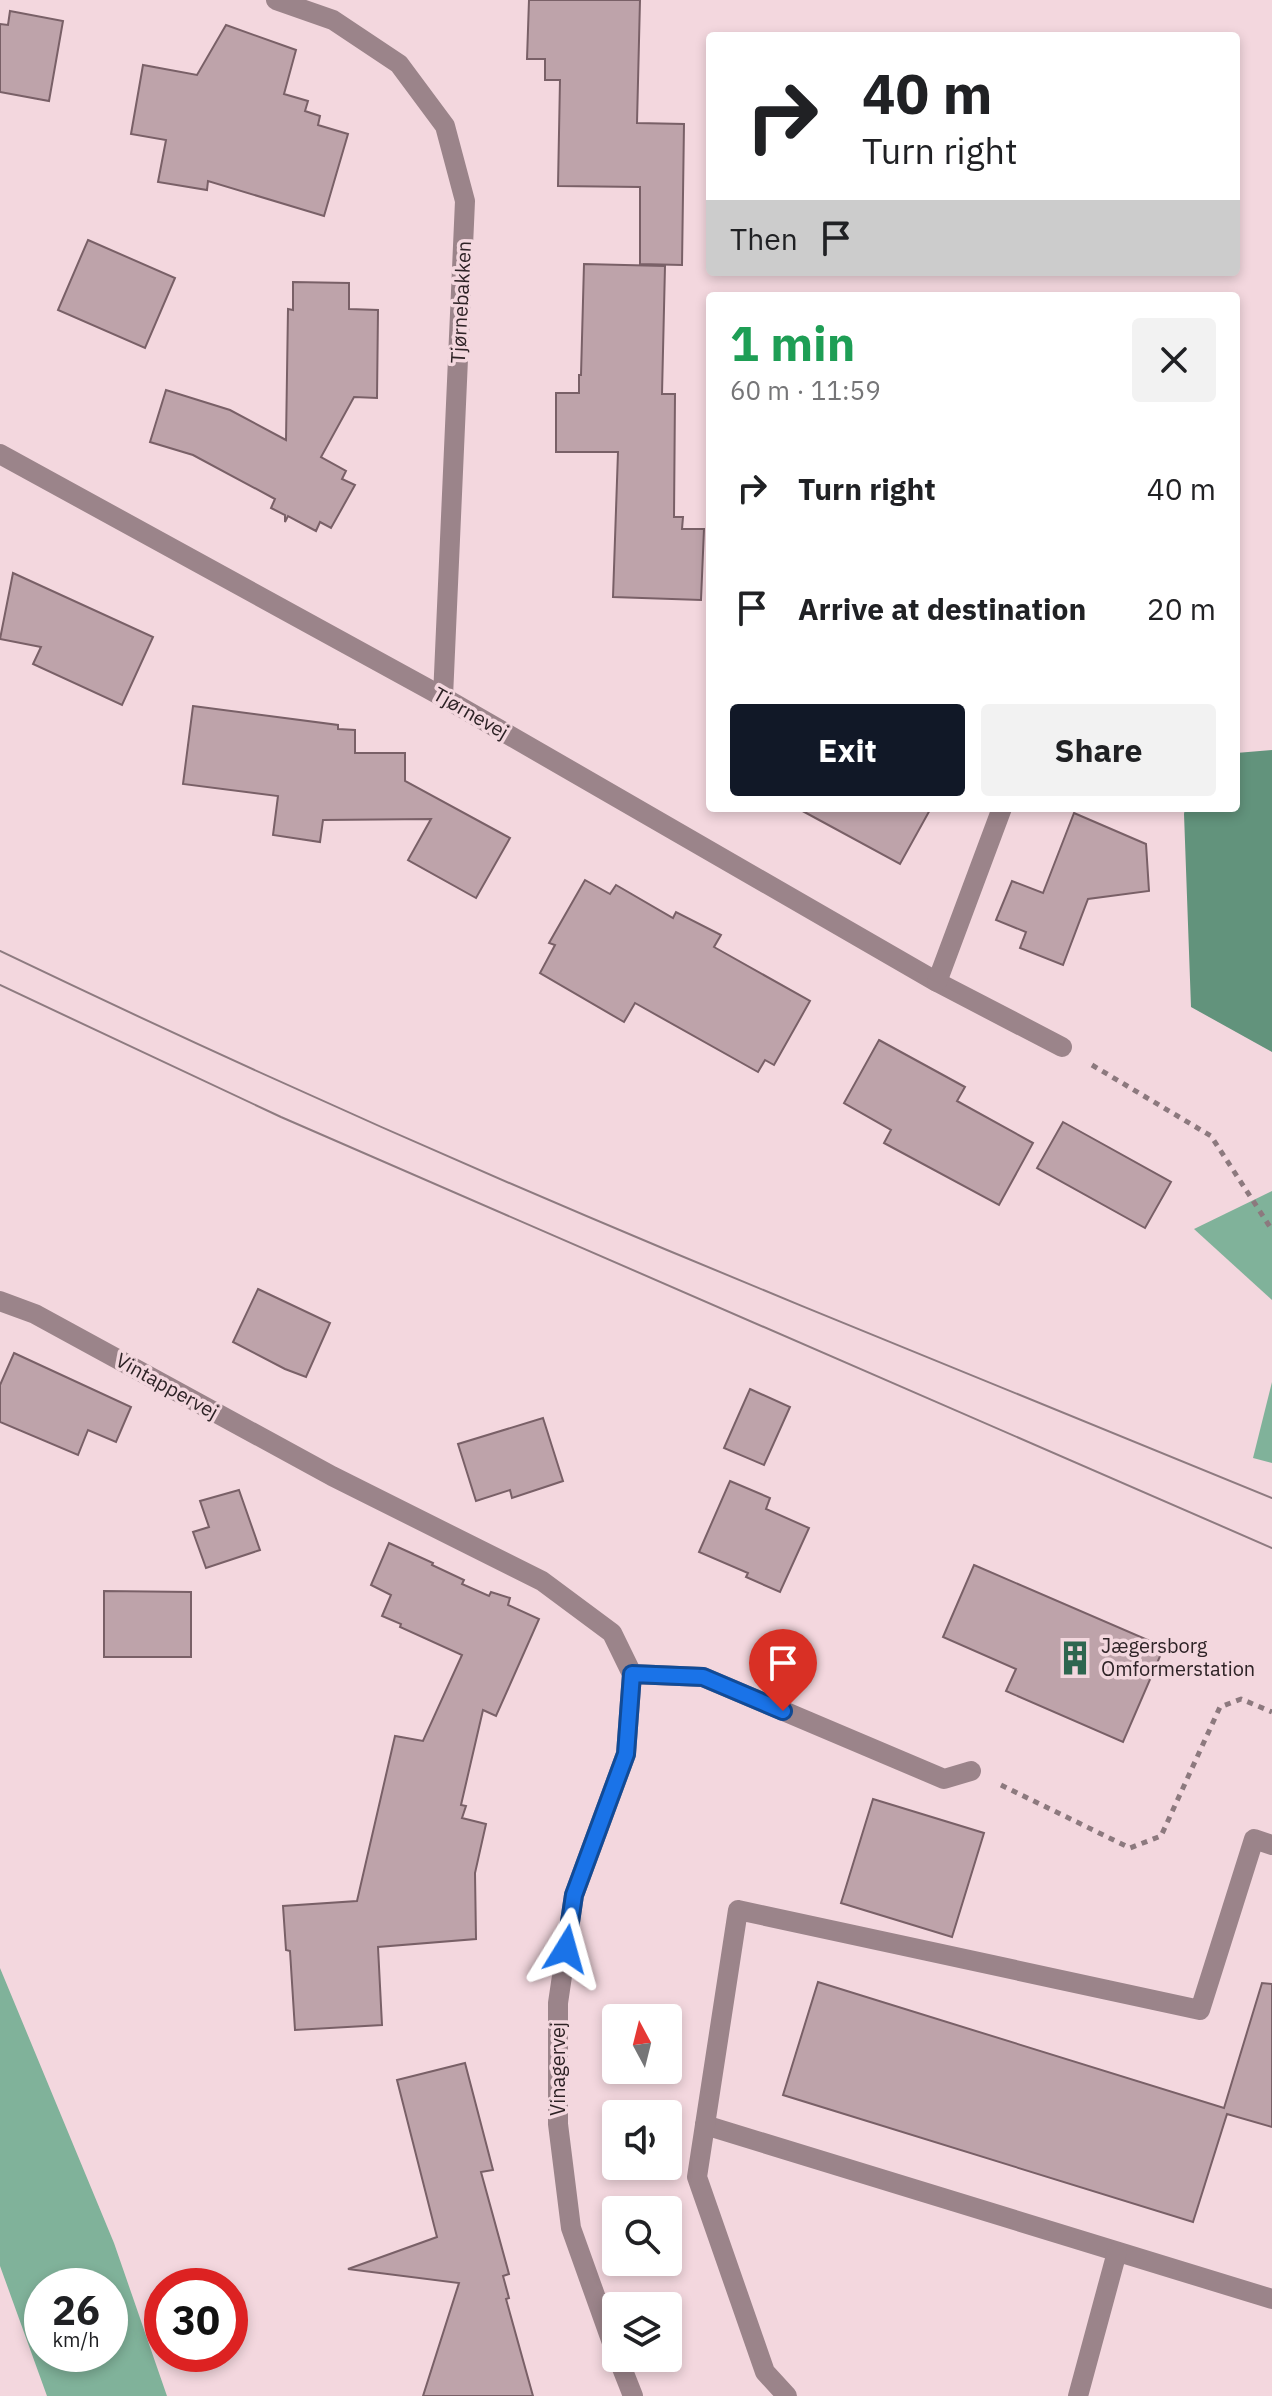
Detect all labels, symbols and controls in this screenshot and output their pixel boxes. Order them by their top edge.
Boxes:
text: 40 m [862,57,992,129]
icon: right [730,64,834,168]
text: Turn right [862,127,1018,174]
icon: arrive [814,216,858,260]
text: Then [730,219,798,258]
street label: Tjørnebakken [444,240,477,364]
text: 1 min [730,312,855,374]
button: close [1132,318,1216,402]
text: 60 m · 11:59 [730,373,881,407]
icon: right [730,466,774,510]
text: Turn right [798,469,936,508]
text: 40 m [1147,469,1216,508]
icon: arrive [730,586,774,630]
text: Arrive at destination [798,589,1086,628]
text: 20 m [1147,589,1216,628]
street label: Tjørnevej [429,680,514,745]
button: Exit [730,704,965,796]
button: Share [981,704,1216,796]
street label: Vintappervej [111,1346,223,1425]
pin [749,1629,817,1711]
place label: Jægersborg Omformerstation [1101,1632,1255,1682]
building icon: Jægersborg Omformerstation [1056,1639,1094,1677]
icon: arrive [761,1641,805,1685]
position arrow [524,1907,608,1991]
north arrow [602,2004,682,2084]
map controls [602,2004,682,2372]
street label: Vinagervej [544,2022,571,2116]
button: sound [602,2100,682,2180]
button: search [602,2196,682,2276]
speed limit sign: 30 [144,2268,248,2372]
text: 26 [52,2284,100,2336]
button: layers [602,2292,682,2372]
text: km/h [52,2326,100,2353]

